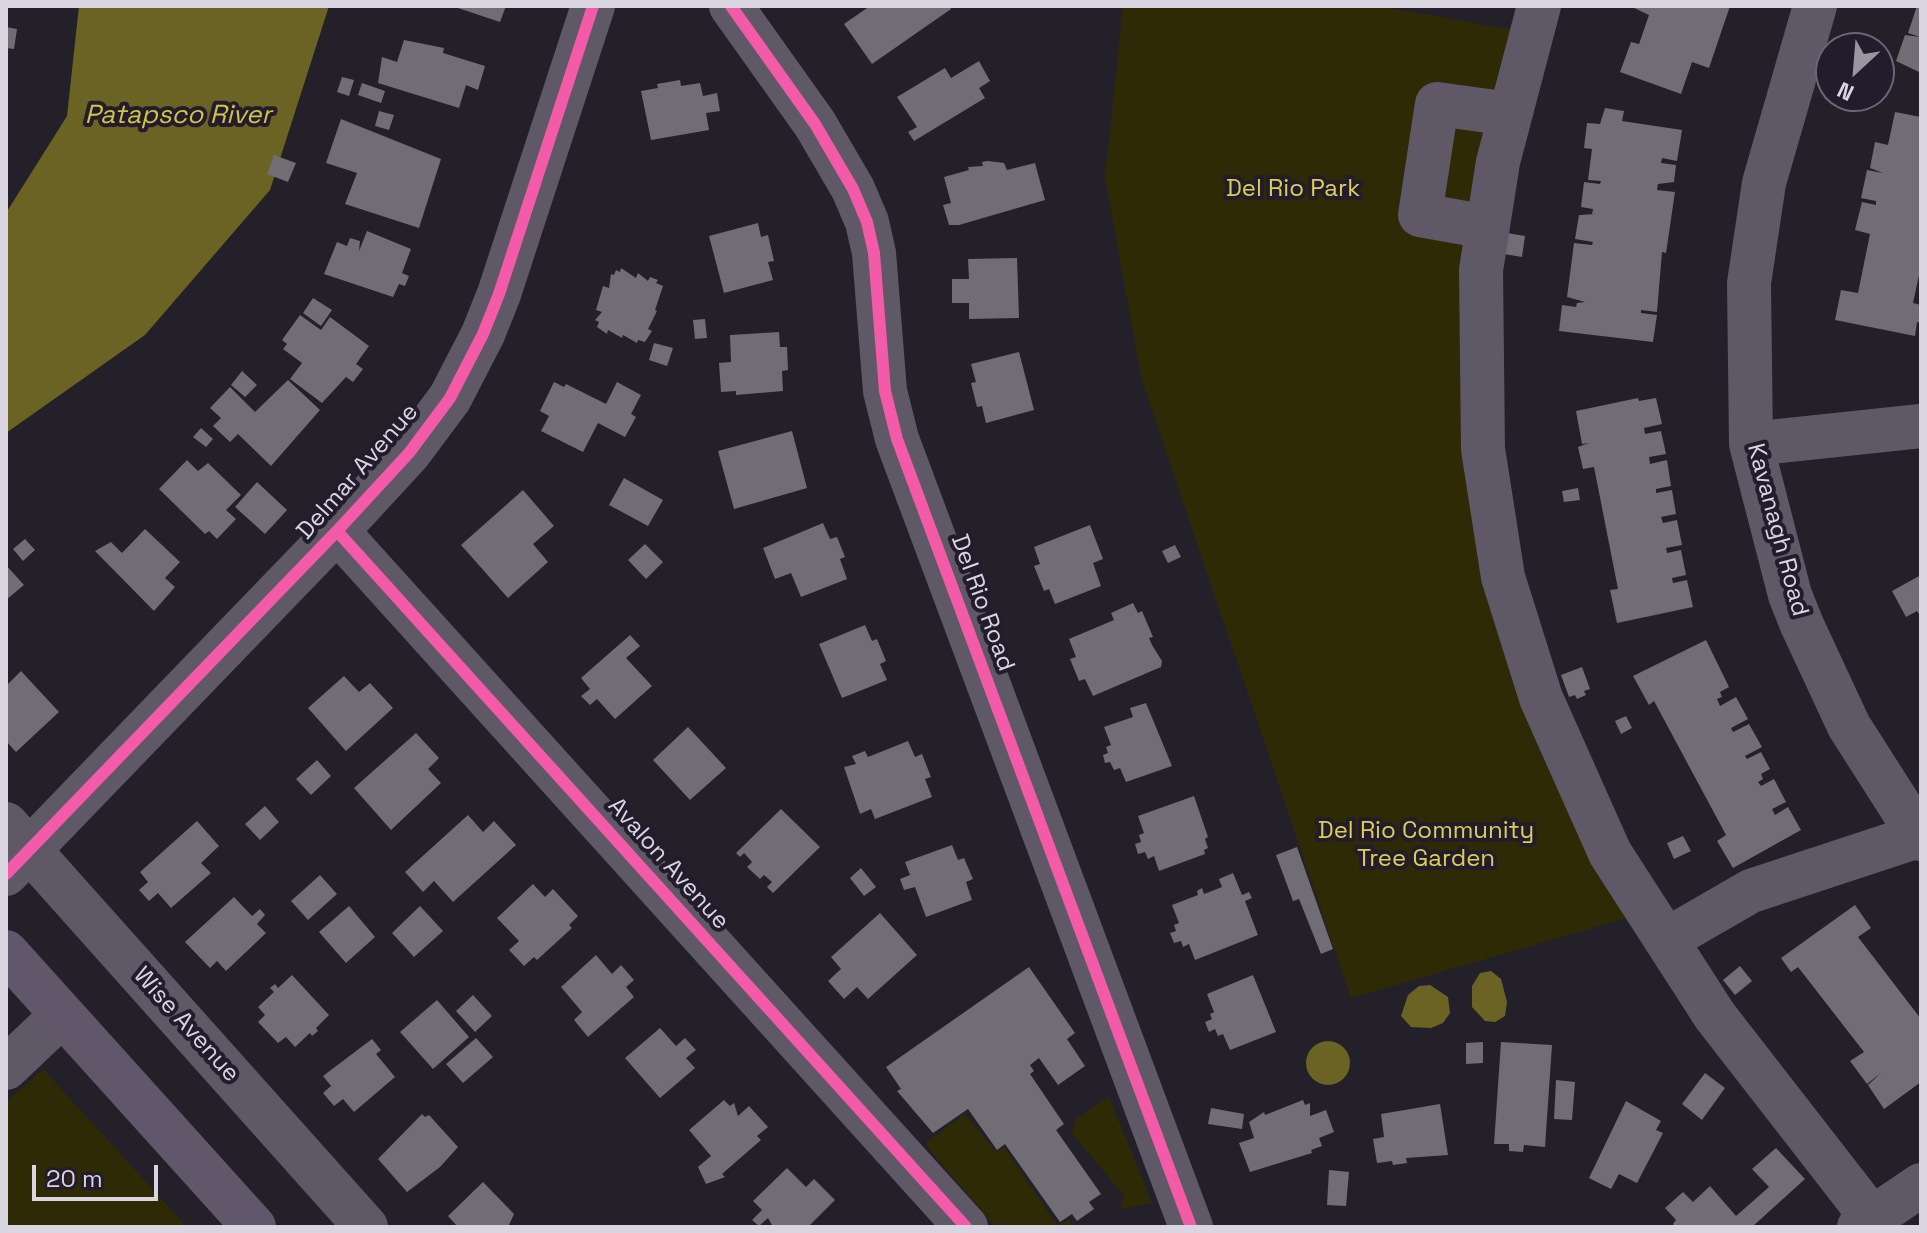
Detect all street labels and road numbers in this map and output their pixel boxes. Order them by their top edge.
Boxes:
street label: Delmar Avenue [291,398,425,546]
street label: Kavanagh Road [1740,441,1814,619]
street label: Del Rio Road [944,531,1020,675]
street label: Avalon Avenue [601,792,735,936]
street label: Wise Avenue [127,962,245,1088]

